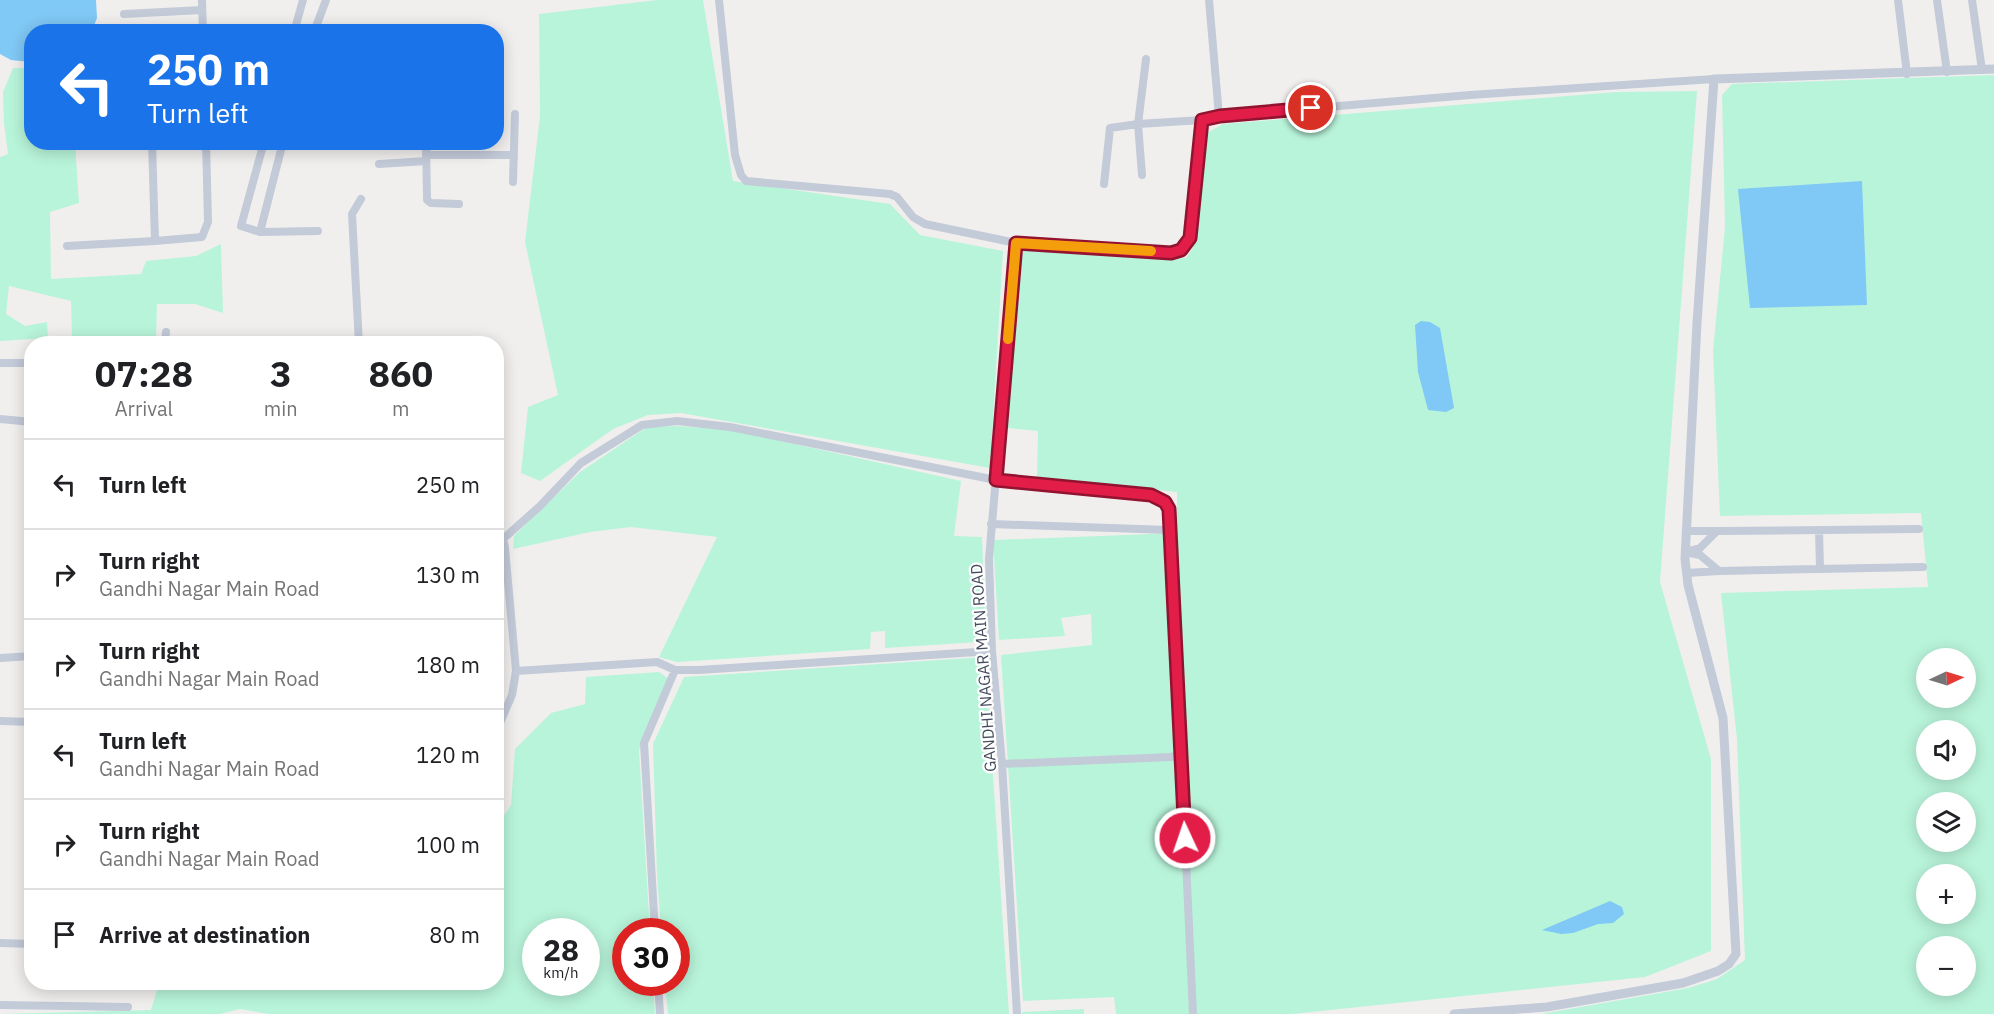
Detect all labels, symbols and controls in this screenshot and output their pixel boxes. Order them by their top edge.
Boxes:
text: 250 m [147,42,270,97]
icon: left [48,48,126,126]
pin [1285,82,1336,133]
icon: arrive [1294,91,1327,124]
text: Turn left [147,95,248,130]
text: 07:28 [95,350,193,397]
text: 3 [270,350,292,397]
text: 860 [368,350,433,397]
text: Arrival [115,395,173,422]
text: min [264,395,298,422]
text: m [392,395,410,422]
icon: left [48,468,81,501]
text: Turn left [99,470,187,499]
text: 250 m [416,470,480,499]
text: Turn right [99,546,200,575]
icon: right [48,558,81,591]
text: 130 m [416,560,480,589]
street label: GANDHI NAGAR MAIN ROAD [966,563,1000,773]
text: Gandhi Nagar Main Road [99,575,320,602]
text: Turn right [99,636,200,665]
icon: right [48,648,81,681]
north arrow [1916,648,1976,708]
map controls [1916,648,1976,996]
text: 180 m [416,650,480,679]
text: Gandhi Nagar Main Road [99,665,320,692]
button: sound [1916,720,1976,780]
text: Turn left [99,726,187,755]
icon: left [48,738,81,771]
text: 120 m [416,740,480,769]
text: Gandhi Nagar Main Road [99,755,320,782]
button: layers [1916,792,1976,852]
position arrow [1153,806,1217,870]
text: Turn right [99,816,200,845]
icon: right [48,828,81,861]
text: 100 m [416,830,480,859]
text: Gandhi Nagar Main Road [99,845,320,872]
button: + [1916,864,1976,924]
icon: arrive [48,918,81,951]
speed limit sign: 30 [612,918,690,996]
text: Arrive at destination [99,920,310,949]
text: 80 m [429,920,480,949]
text: 28 [543,930,579,969]
button: − [1916,936,1976,996]
text: km/h [543,963,579,982]

